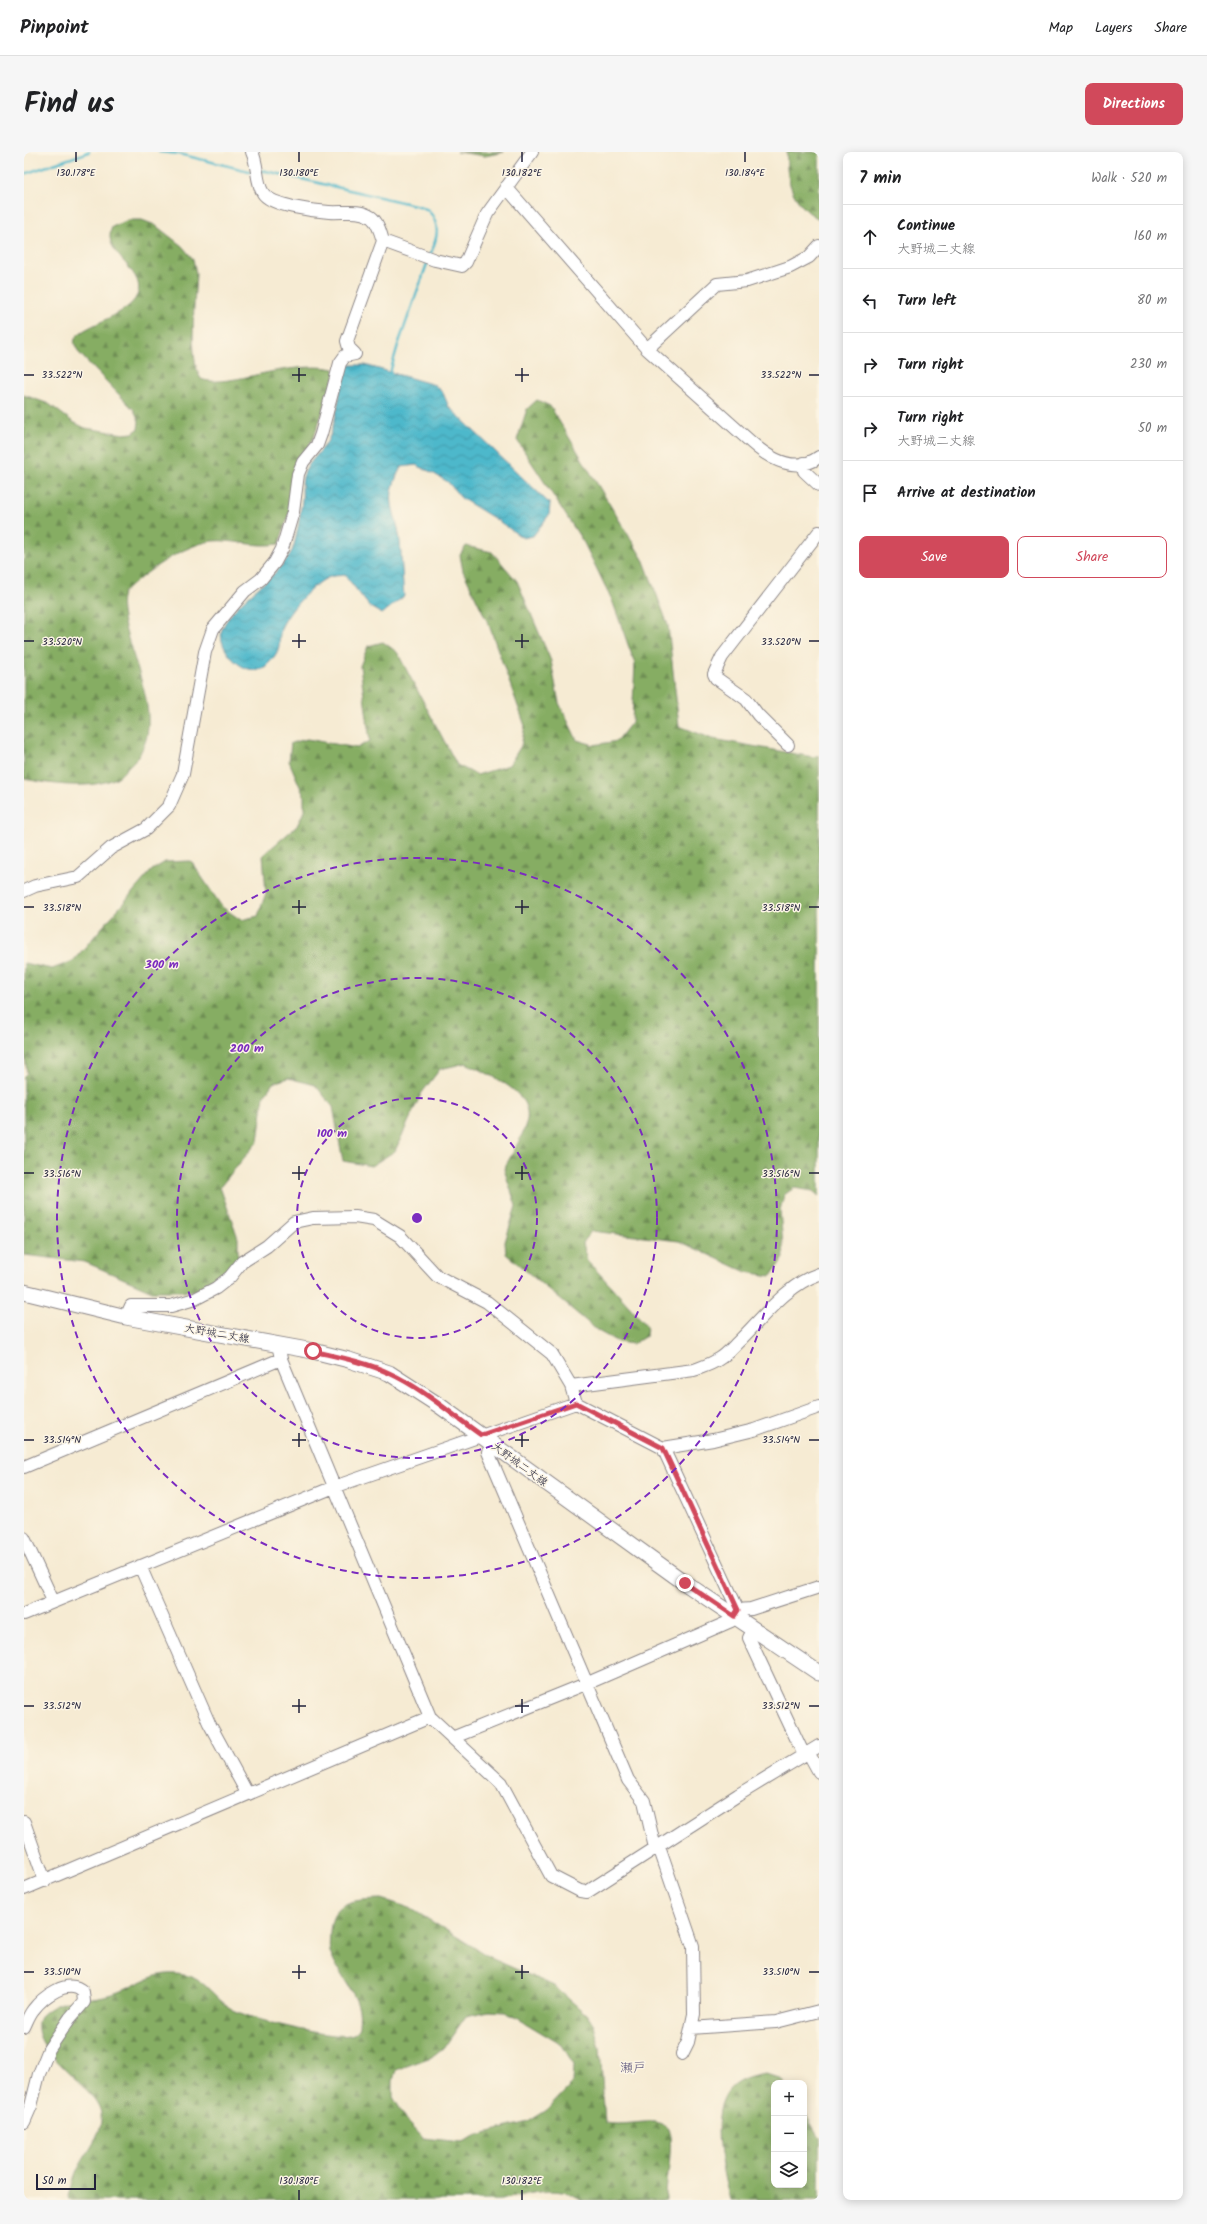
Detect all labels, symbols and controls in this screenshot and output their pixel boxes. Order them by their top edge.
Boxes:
text: Pinpoint [20,13,89,43]
text: Map [1049,17,1073,39]
text: Layers [1095,17,1133,39]
text: Share [1155,17,1187,39]
text: Find us [24,82,115,127]
button: Directions [1085,83,1183,125]
text: 130.178°E [56,165,97,181]
text: 130.180°E [279,165,320,181]
text: 130.182°E [502,165,543,181]
text: 130.184°E [725,165,766,181]
text: 7 min [859,165,901,192]
text: Walk · 520 m [1091,168,1167,189]
text: Continue [897,214,955,238]
icon: ahead [859,226,881,248]
text: 160 m [1134,226,1167,247]
text: 大野城二丈線 [897,239,975,260]
text: Turn left [897,289,957,313]
icon: left [859,290,881,312]
text: 80 m [1137,290,1167,311]
text: Turn right [897,353,964,377]
icon: right [859,354,881,376]
text: 230 m [1130,354,1167,375]
text: 33.522°N [42,367,83,383]
text: 33.522°N [761,367,802,383]
text: Turn right [897,406,964,430]
icon: right [859,418,881,440]
text: 50 m [1138,418,1167,439]
text: 大野城二丈線 [897,431,975,452]
text: Arrive at destination [897,481,1036,505]
icon: arrive [859,482,881,504]
button: Save [859,536,1009,578]
button: Share [1017,536,1167,578]
text: 33.520°N [42,634,82,650]
text: 33.520°N [761,634,801,650]
text: 33.518°N [43,900,81,916]
text: 33.518°N [762,900,800,916]
text: 300 m [144,955,179,974]
text: 200 m [230,1039,264,1058]
text: 100 m [317,1124,347,1143]
text: 33.516°N [43,1166,81,1182]
text: 33.516°N [762,1166,800,1182]
centre of rings [410,1211,424,1225]
street label: 大野城二丈線 [183,1319,251,1349]
route start [304,1342,322,1360]
text: 33.514°N [43,1432,81,1448]
text: 33.514°N [762,1432,800,1448]
street label: 大野城二丈線 [487,1438,551,1491]
route end [676,1574,694,1592]
text: 33.512°N [43,1698,81,1714]
text: 33.512°N [762,1698,800,1714]
text: 33.510°N [43,1964,81,1980]
text: 33.510°N [762,1964,800,1980]
district label: 瀬戸 [620,2058,646,2079]
map controls [771,2080,807,2188]
button: + [771,2080,807,2116]
button: − [771,2116,807,2152]
button: layers [771,2152,807,2188]
scale bar [36,2172,96,2191]
text: 50 m [42,2172,67,2190]
text: 130.180°E [279,2173,320,2189]
text: 130.182°E [502,2173,543,2189]

